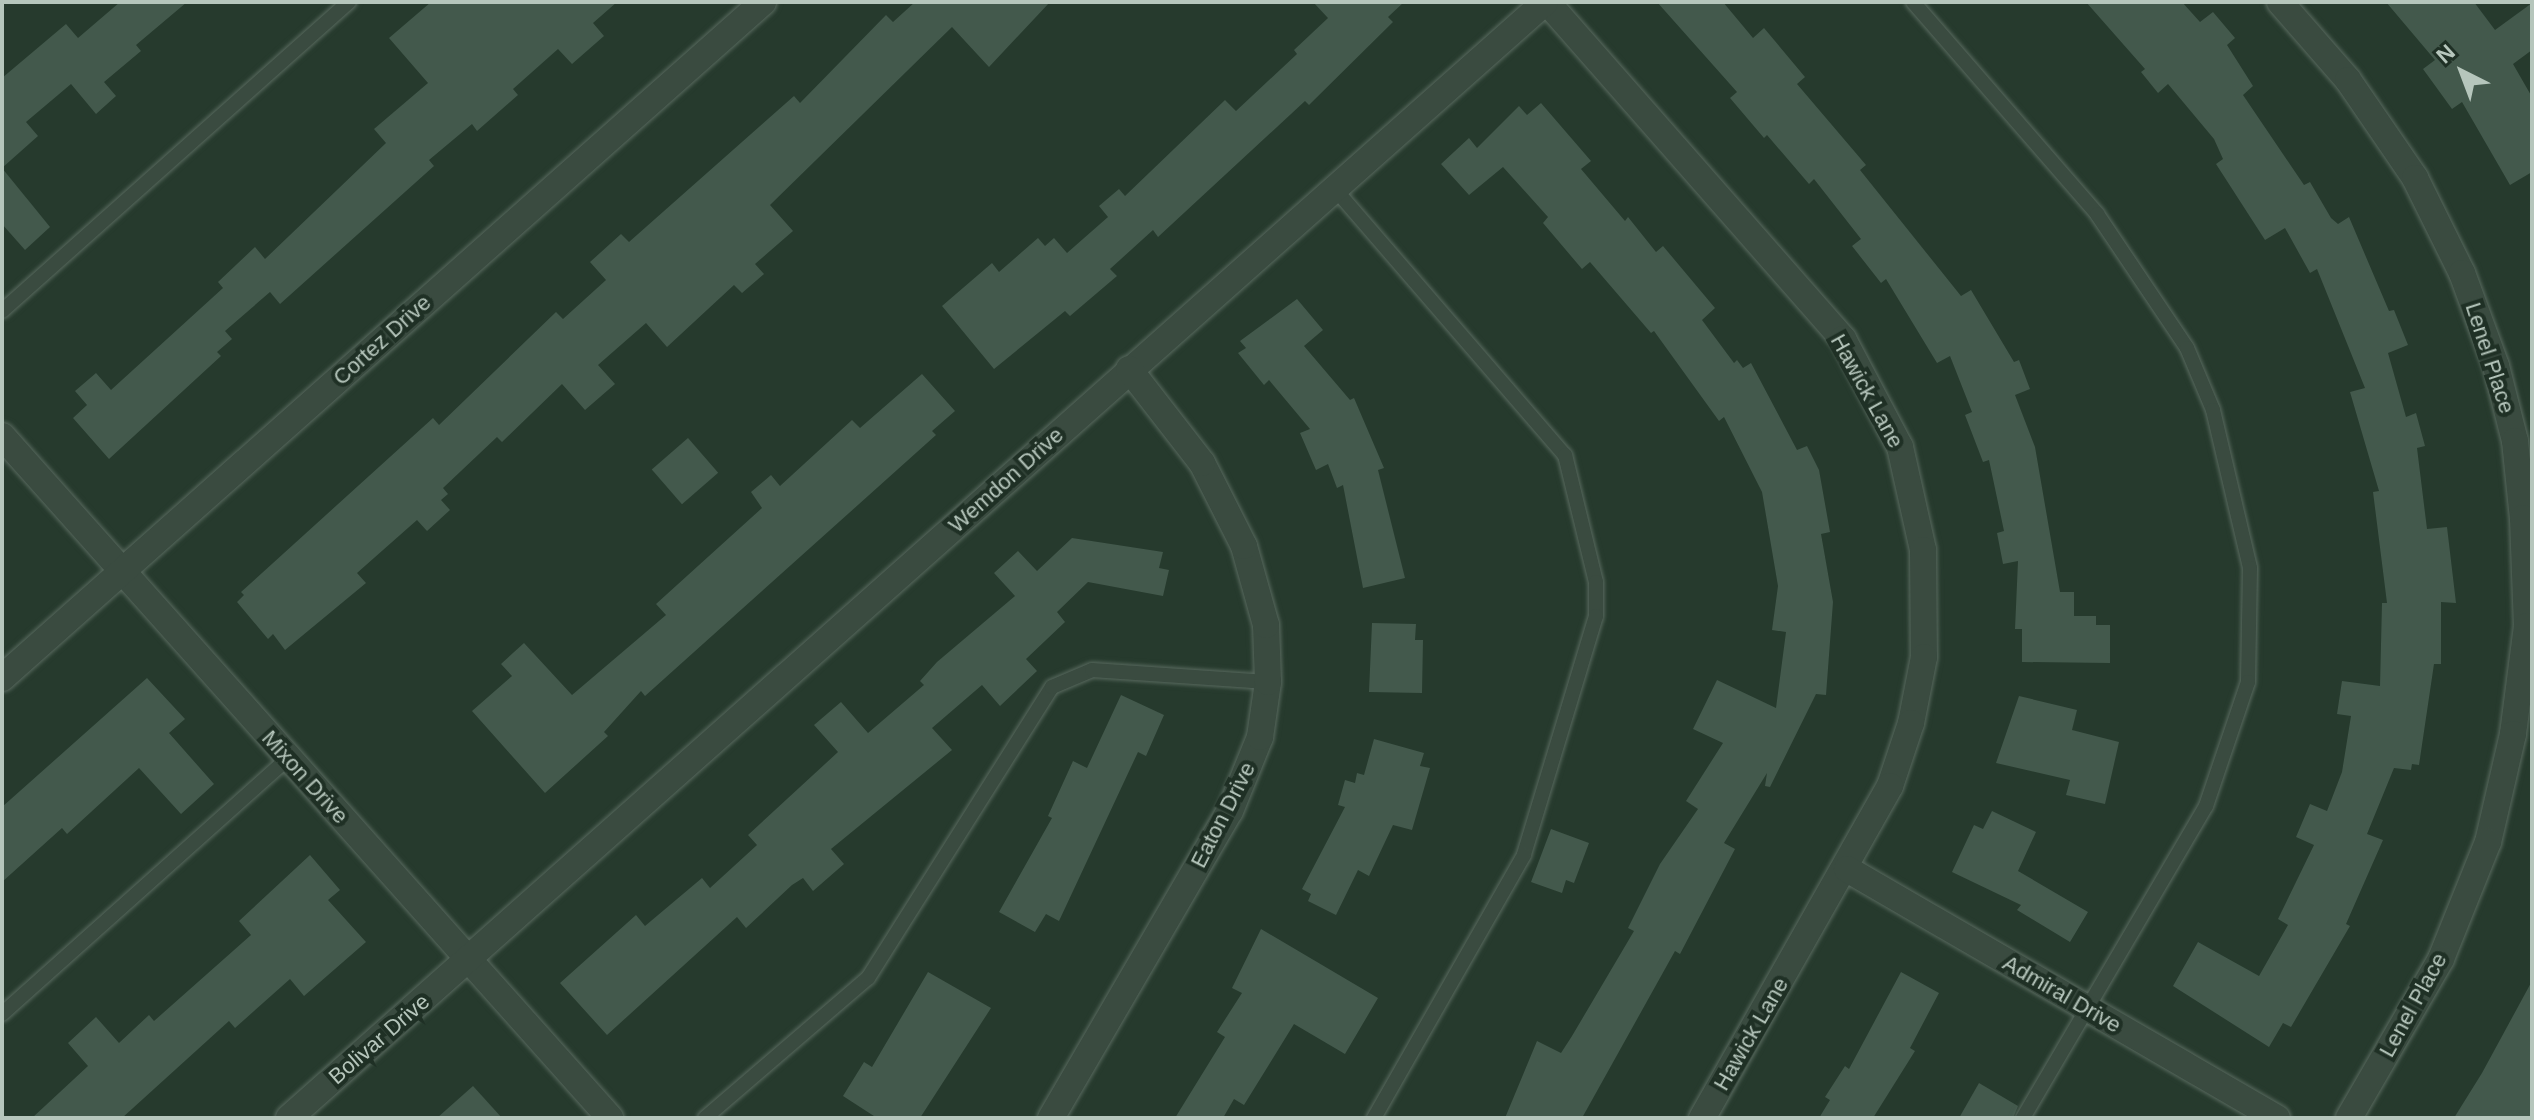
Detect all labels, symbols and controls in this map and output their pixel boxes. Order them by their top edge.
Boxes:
north arrow [2422,32,2502,112]
text: N [2431,39,2460,68]
street label: Cortez Drive [328,289,436,391]
street label: Lenel Place [2460,299,2520,417]
street label: Hawick Lane [1825,330,1909,452]
street label: Wemdon Drive [943,422,1069,538]
street label: Mixon Drive [256,725,354,829]
street label: Eaton Drive [1185,758,1261,872]
street label: Lenel Place [2374,948,2452,1062]
street label: Admiral Drive [1998,950,2126,1038]
street label: Hawick Lane [1708,973,1794,1095]
street label: Bolivar Drive [323,988,435,1090]

